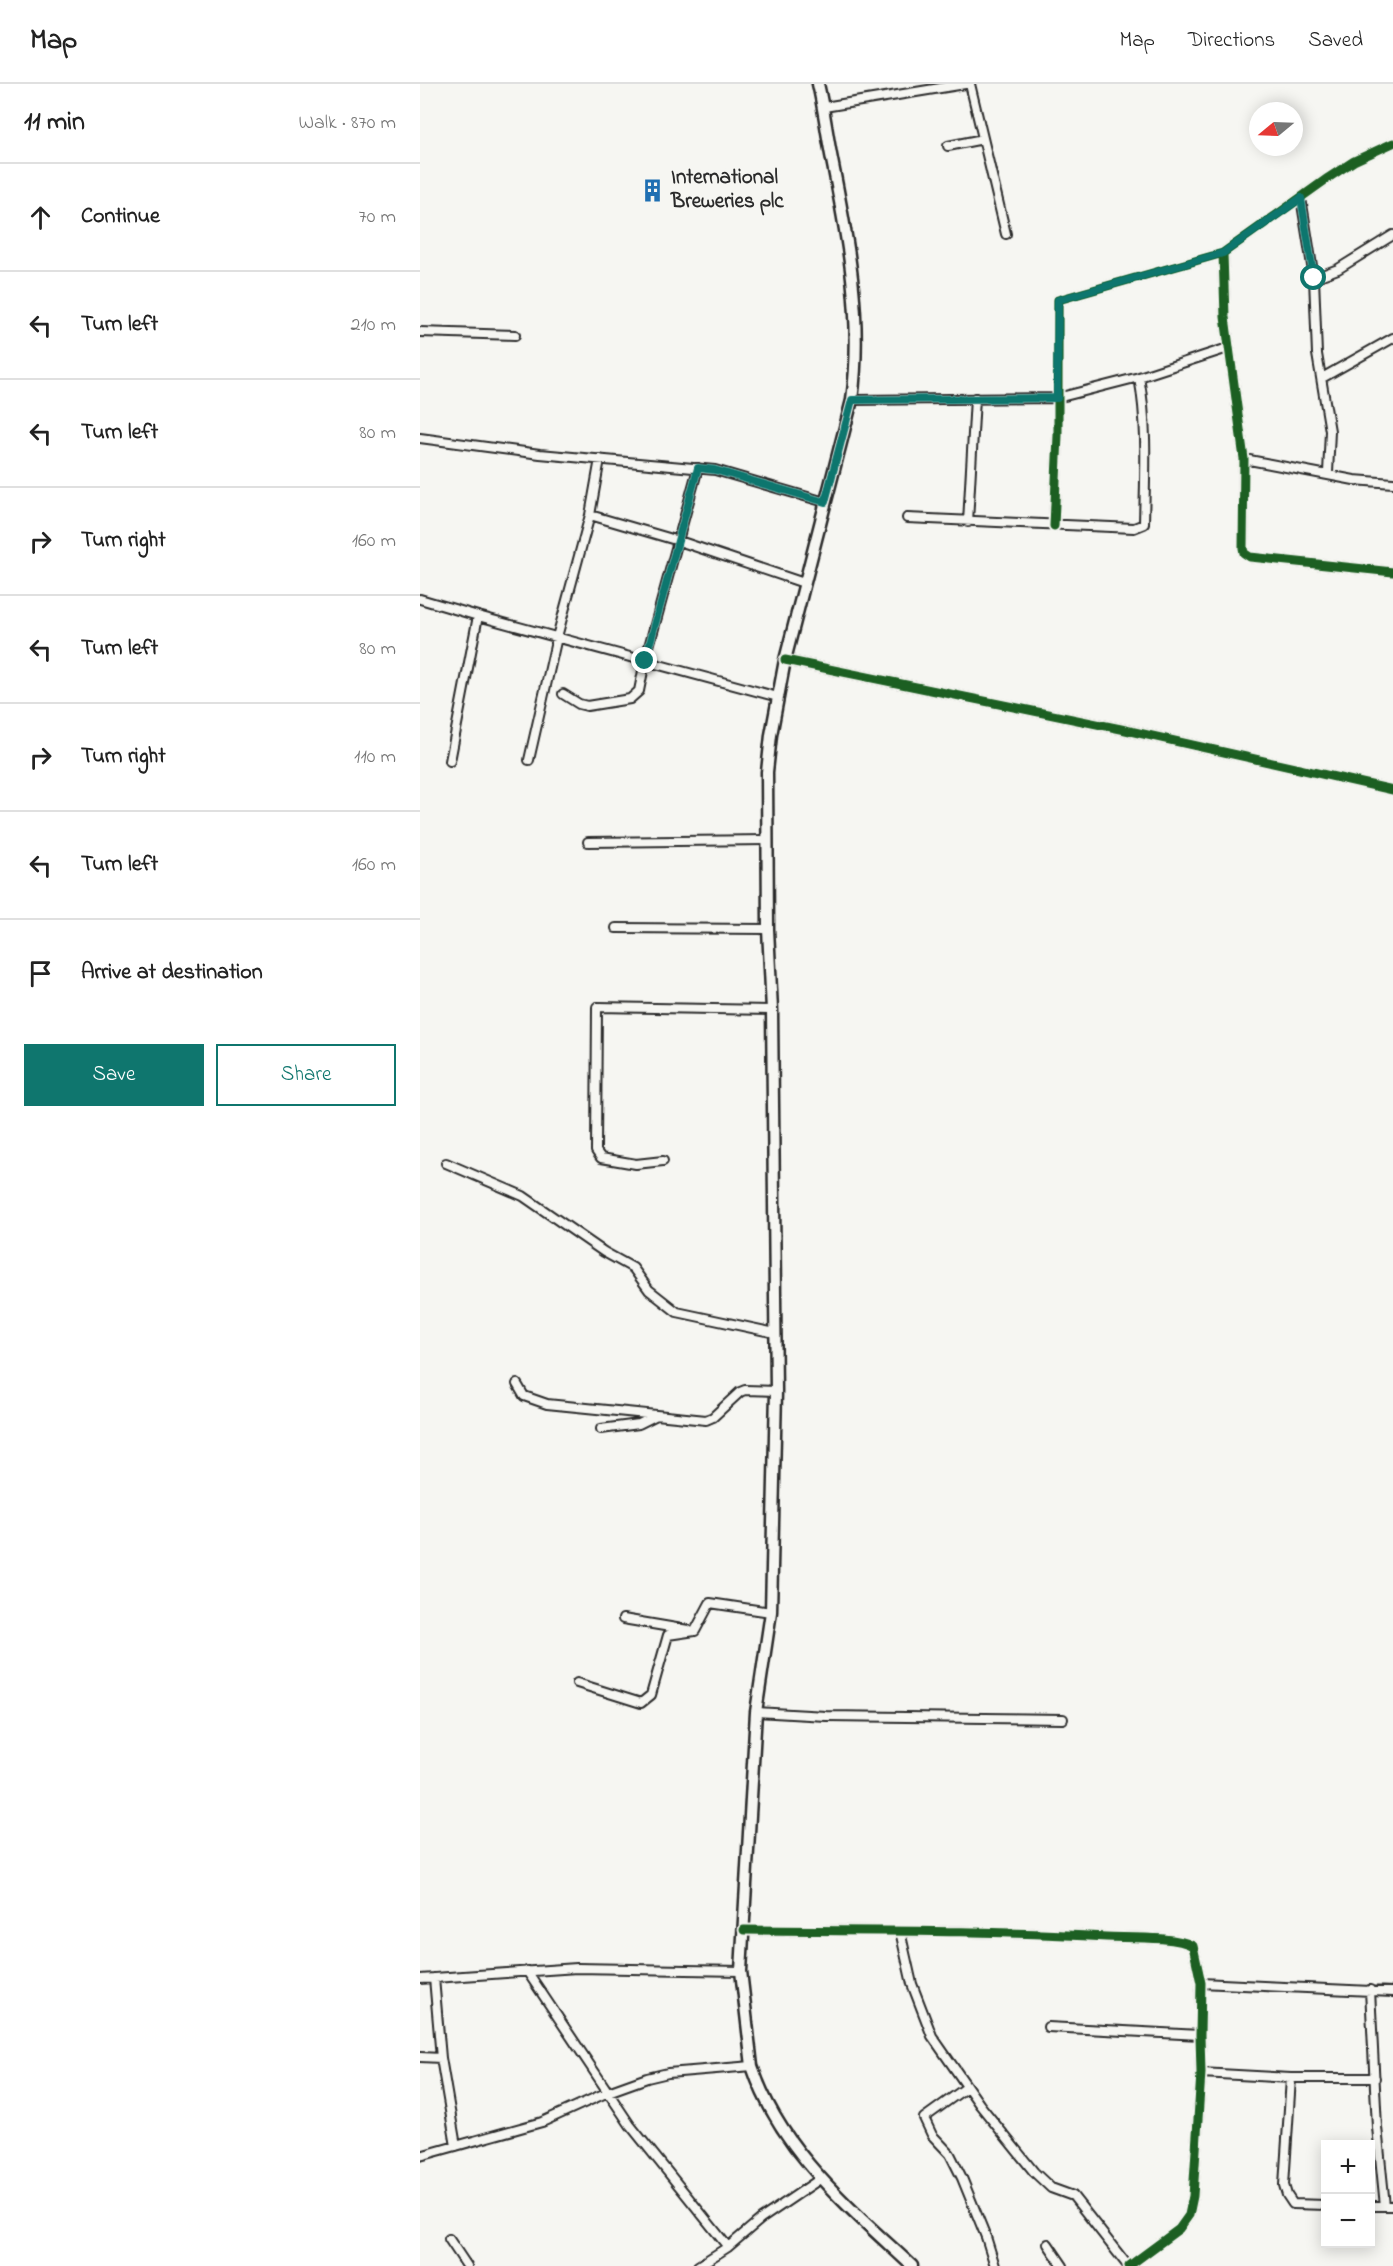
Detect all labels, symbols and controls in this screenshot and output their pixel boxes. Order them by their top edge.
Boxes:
text: Map [30,21,77,62]
text: Map [1119,26,1155,56]
text: Directions [1188,26,1275,56]
text: Saved [1308,26,1363,56]
north arrow [1249,102,1303,156]
text: 11 min [24,104,85,142]
text: Walk · 870 m [298,109,396,138]
place label: International Breweries plc [670,163,784,217]
building icon: International Breweries plc [640,177,666,203]
icon: ahead [24,201,57,234]
text: Continue [81,201,160,233]
text: 70 m [359,203,396,232]
route start [1300,264,1326,290]
icon: left [24,309,57,342]
text: Turn left [81,309,158,341]
text: 210 m [351,311,396,340]
icon: left [24,417,57,450]
text: Turn left [81,417,158,449]
text: 80 m [359,419,396,448]
icon: right [24,525,57,558]
text: Turn right [81,525,166,557]
text: 160 m [352,527,396,556]
icon: left [24,633,57,666]
text: Turn left [81,633,158,665]
text: 80 m [359,635,396,664]
route end [631,647,657,673]
icon: right [24,741,57,774]
text: Turn right [81,741,166,773]
text: 110 m [354,743,396,772]
icon: left [24,849,57,882]
text: Turn left [81,849,158,881]
text: 160 m [352,851,396,880]
icon: arrive [24,957,57,990]
text: Arrive at destination [81,957,263,989]
button: Save [24,1044,204,1106]
button: Share [216,1044,396,1106]
map controls [1321,2140,1375,2248]
button: + [1321,2140,1375,2194]
button: − [1321,2194,1375,2248]

